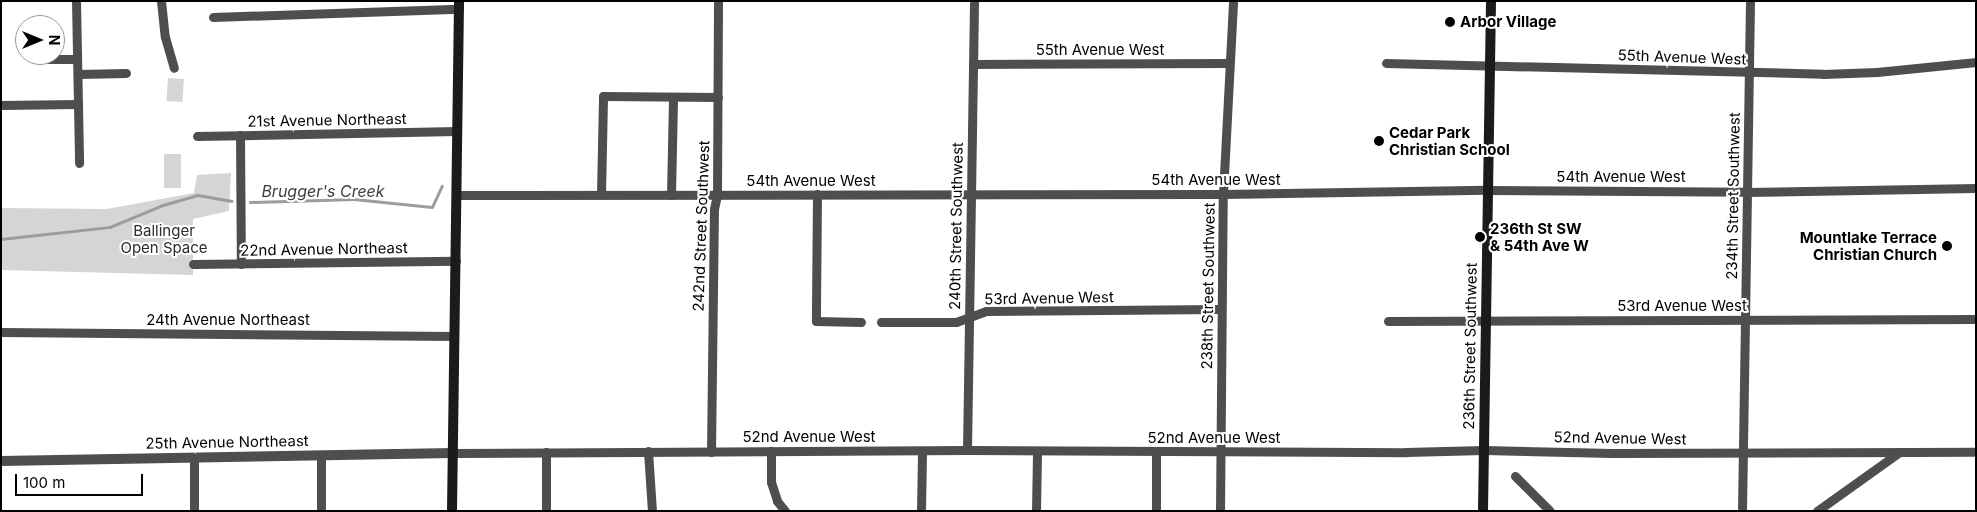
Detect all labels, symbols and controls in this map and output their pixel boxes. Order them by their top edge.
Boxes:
place label: Arbor Village [1460,13,1556,31]
north arrow [15,15,65,65]
marker: Arbor Village [1444,16,1456,28]
text: N [46,35,63,45]
street label: 55th Avenue West [1036,41,1164,59]
street label: 55th Avenue West [1617,46,1747,68]
street label: 21st Avenue Northeast [247,110,407,130]
street label: 234th Street Southwest [1723,112,1743,280]
place label: Cedar Park Christian School [1389,123,1510,158]
marker: Cedar Park Christian School [1373,135,1385,147]
street label: 242nd Street Southwest [689,140,713,312]
street label: 240th Street Southwest [946,142,966,310]
street label: 54th Avenue West [1556,168,1686,186]
street label: 54th Avenue West [1151,171,1281,189]
street label: 54th Avenue West [746,172,876,190]
water label: Brugger's Creek [261,181,385,201]
street label: 238th Street Southwest [1198,202,1218,370]
place label: 236th St SW & 54th Ave W [1490,219,1589,254]
park label: Ballinger Open Space [120,221,208,256]
place label: Mountlake Terrace Christian Church [1800,228,1937,263]
marker: 236th St SW & 54th Ave W [1474,231,1486,243]
street label: 22nd Avenue Northeast [240,239,408,259]
marker: Mountlake Terrace Christian Church [1941,240,1953,252]
street label: 236th Street Southwest [1460,262,1480,430]
street label: 53rd Avenue West [984,288,1114,308]
street label: 53rd Avenue West [1617,297,1747,315]
street label: 24th Avenue Northeast [146,311,310,329]
street label: 52nd Avenue West [742,428,876,446]
street label: 52nd Avenue West [1553,428,1687,448]
street label: 52nd Avenue West [1147,429,1281,447]
street label: 25th Avenue Northeast [145,432,309,452]
scale bar [18,464,145,496]
text: 100 m [23,473,65,492]

